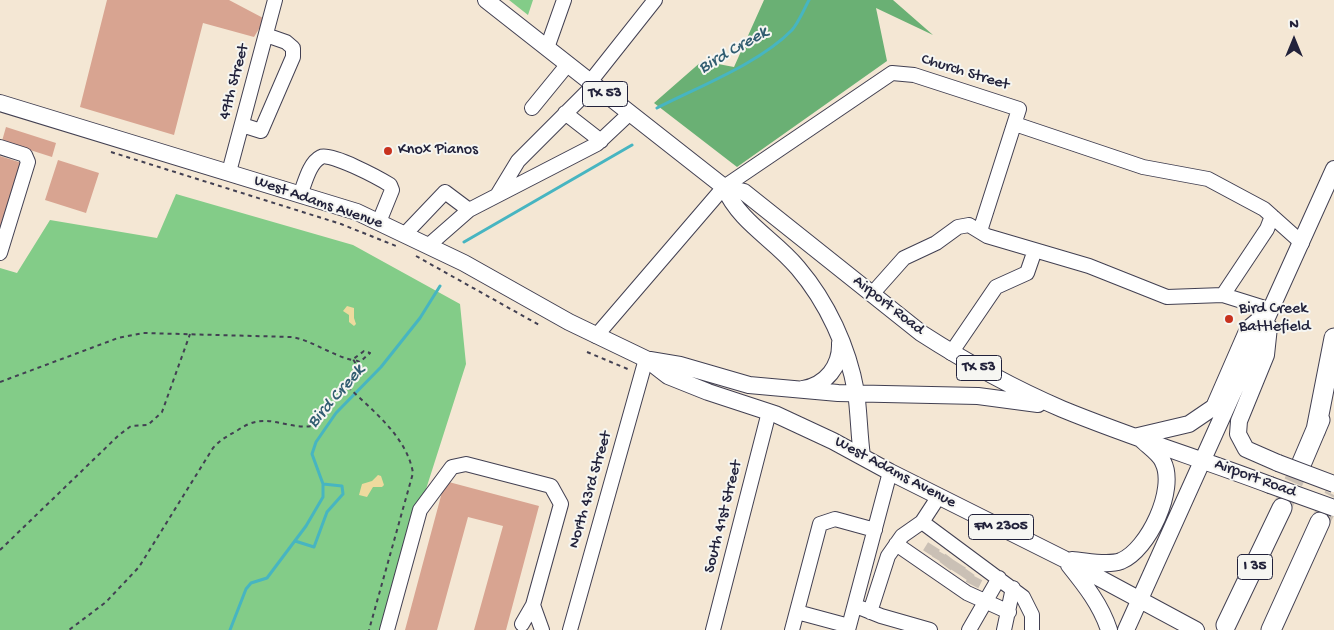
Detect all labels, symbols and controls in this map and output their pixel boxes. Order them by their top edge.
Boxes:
north arrow [1269,15,1319,65]
text: N [1289,16,1299,33]
water label: Bird Creek [695,22,773,80]
street label: 49th Street [216,42,254,122]
street label: Church Street [919,51,1011,95]
road number: TX 53 [582,82,628,106]
place label: Knox Pianos [398,141,478,161]
marker: Knox Pianos [382,145,394,157]
street label: West Adams Avenue [251,172,385,234]
street label: Airport Road [848,272,928,340]
place label: Bird Creek Battlefield [1239,300,1310,338]
marker: Bird Creek Battlefield [1223,313,1235,325]
road number: TX 53 [956,356,1002,380]
water label: Bird Creek [304,361,370,433]
street label: North 43rd Street [565,429,617,551]
street label: West Adams Avenue [831,433,959,513]
street label: Airport Road [1211,455,1299,503]
street label: South 41st Street [701,459,747,575]
road number: FM 2305 [968,514,1034,540]
road number: I 35 [1238,554,1272,580]

